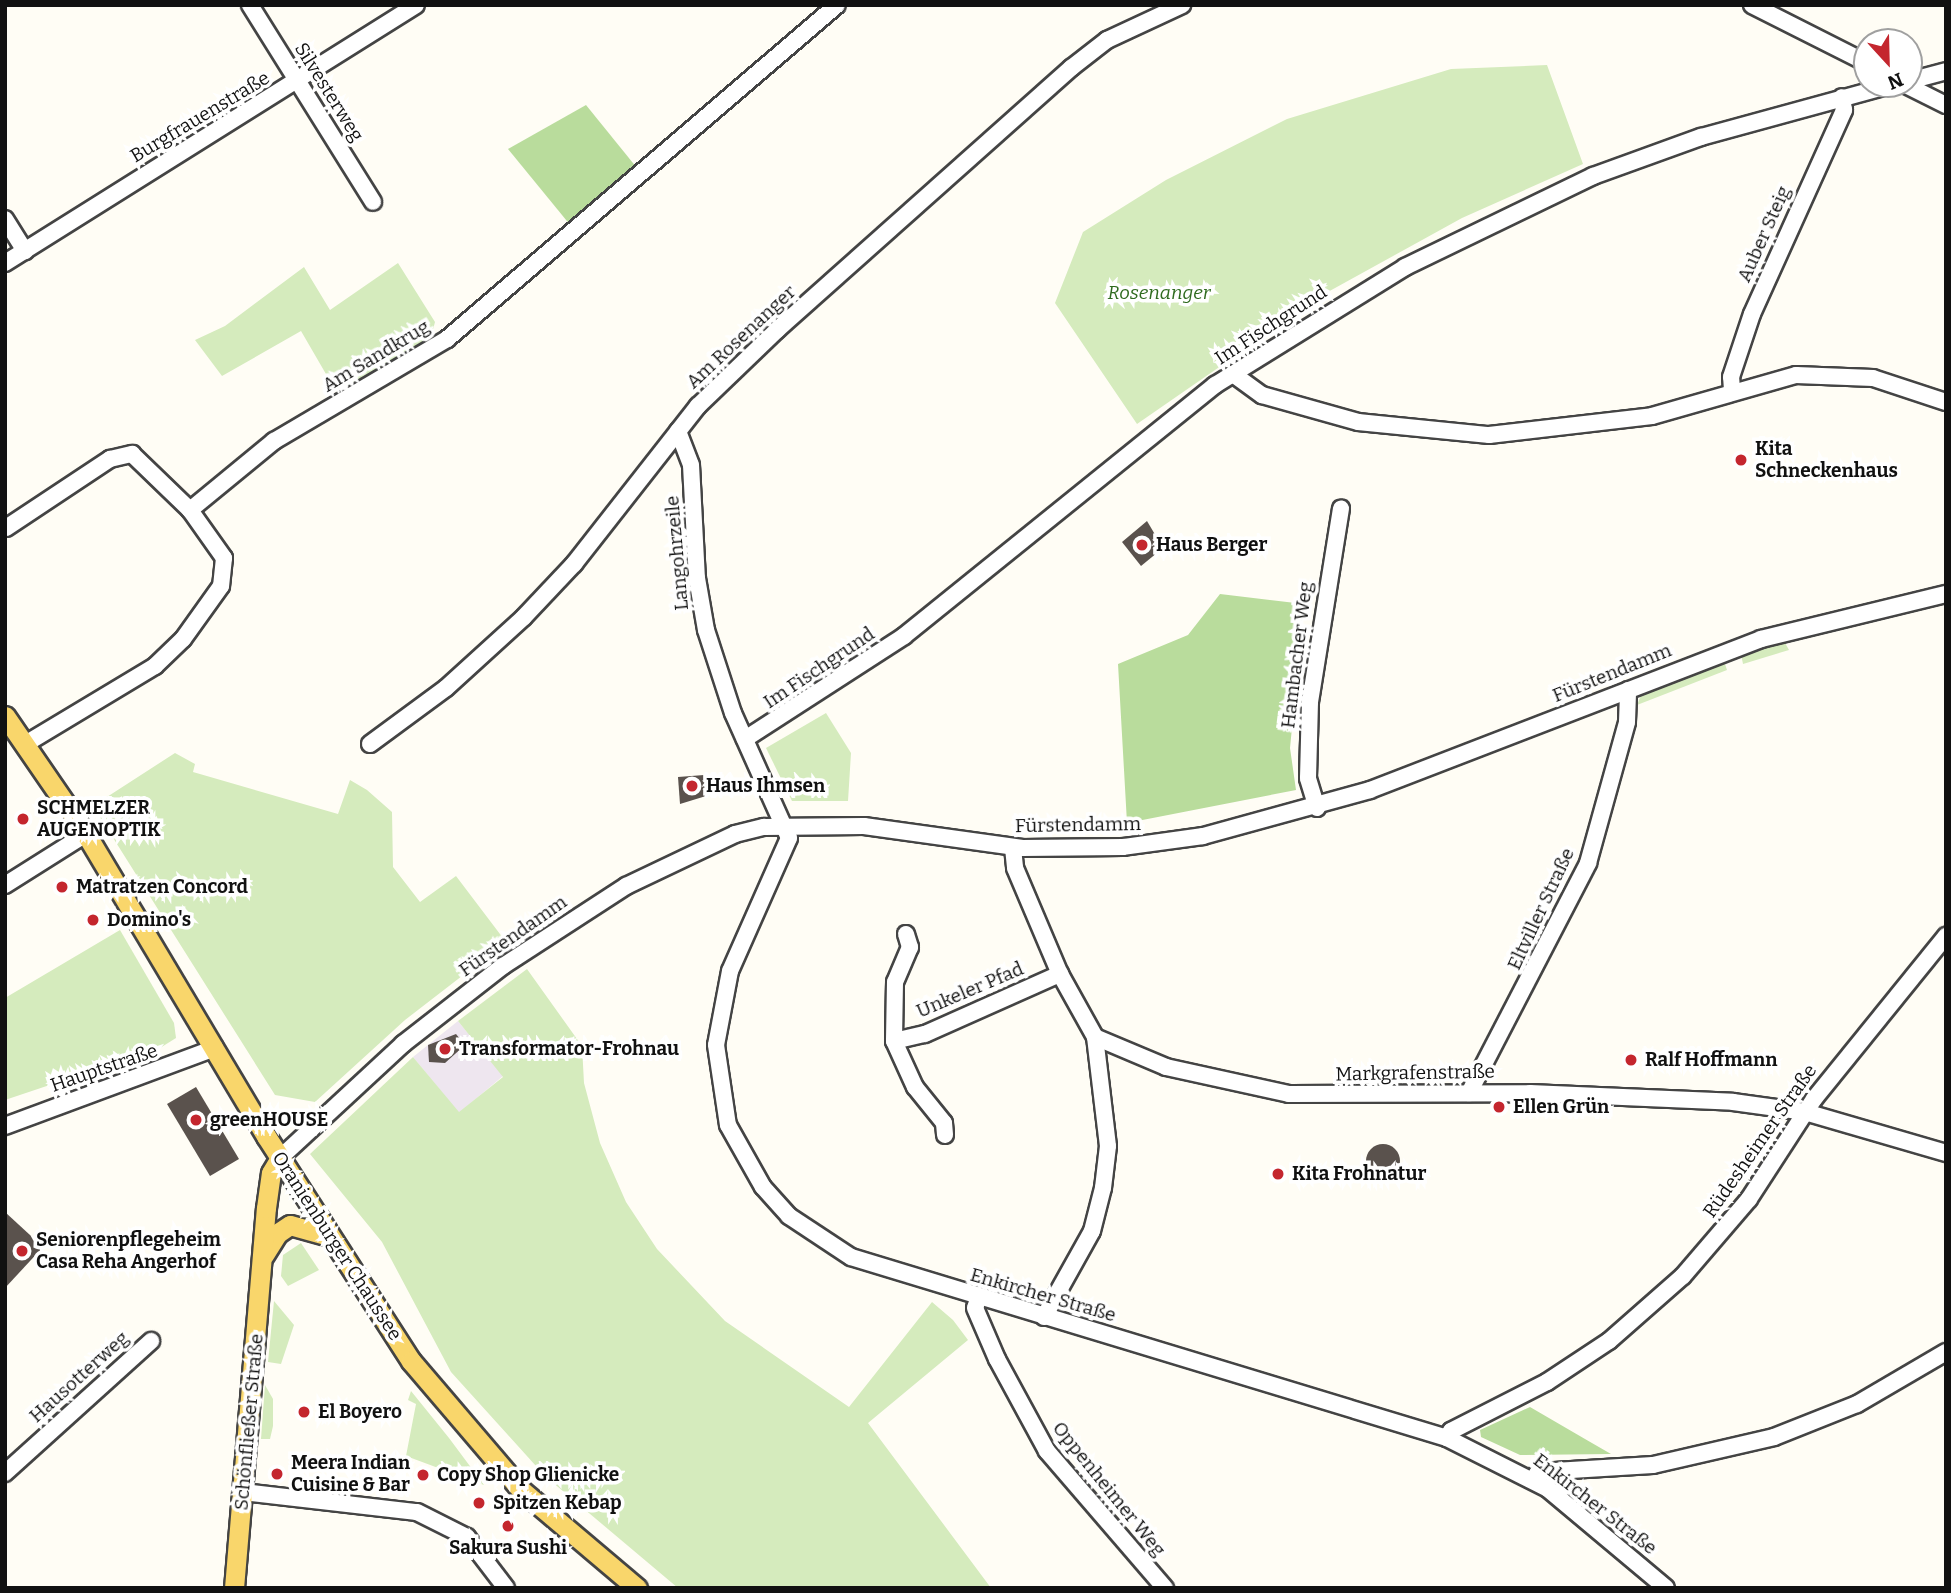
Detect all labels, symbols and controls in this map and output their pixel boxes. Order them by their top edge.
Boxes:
north arrow [1853,28,1923,98]
street label: Silvesterweg [290,38,368,146]
street label: Burgfrauenstraße [126,67,274,167]
text: N [1884,68,1906,94]
street label: Auber Steig [1733,182,1795,286]
street label: Im Fischgrund [1211,280,1331,370]
street label: Am Rosenanger [682,281,800,393]
park label: Rosenanger [1107,282,1211,304]
street label: Am Sandkrug [318,315,434,397]
place label: Kita Schneckenhaus [1755,438,1898,482]
marker: Kita Schneckenhaus [1733,452,1749,468]
street label: Langohrzeile [661,495,693,611]
place label: Haus Berger [1156,534,1267,556]
marker: Haus Berger [1134,537,1150,553]
street label: Hambacher Weg [1277,580,1317,730]
street label: Im Fischgrund [759,623,879,713]
street label: Fürstendamm [1549,639,1675,707]
place label: Haus Ihmsen [706,775,825,797]
marker: Haus Ihmsen [684,778,700,794]
place label: SCHMELZER AUGENOPTIK [37,797,161,841]
marker: SCHMELZER AUGENOPTIK [15,811,31,827]
street label: Fürstendamm [1015,813,1141,837]
street label: Eltviller Straße [1503,844,1579,974]
place label: Matratzen Concord [76,876,248,898]
marker: Matratzen Concord [54,879,70,895]
street label: Fürstendamm [455,890,571,982]
place label: Domino's [107,909,191,931]
marker: Domino's [85,912,101,928]
street label: Unkeler Pfad [913,957,1027,1023]
place label: Transformator-Frohnau [459,1038,679,1060]
street label: Hauptstraße [47,1039,161,1097]
marker: Transformator-Frohnau [437,1041,453,1057]
place label: Ralf Hoffmann [1645,1049,1777,1071]
marker: Ralf Hoffmann [1623,1052,1639,1068]
street label: Markgrafenstraße [1335,1060,1495,1086]
street label: Rüdesheimer Straße [1698,1060,1822,1222]
place label: Ellen Grün [1513,1096,1609,1118]
marker: Ellen Grün [1491,1099,1507,1115]
place label: greenHOUSE [210,1109,328,1131]
marker: greenHOUSE [188,1112,204,1128]
street label: Oranienburger Chaussee [267,1147,407,1345]
place label: Kita Frohnatur [1292,1163,1426,1185]
marker: Kita Frohnatur [1270,1166,1286,1182]
place label: Seniorenpflegeheim Casa Reha Angerhof [36,1229,221,1273]
marker: Seniorenpflegeheim Casa Reha Angerhof [14,1243,30,1259]
street label: Enkircher Straße [968,1263,1118,1327]
street label: Hausotterweg [25,1327,133,1427]
street label: Schönfließer Straße [230,1333,268,1511]
place label: El Boyero [318,1401,402,1423]
marker: El Boyero [296,1404,312,1420]
street label: Oppenheimer Weg [1048,1417,1170,1561]
street label: Enkircher Straße [1529,1449,1661,1559]
place label: Meera Indian Cuisine & Bar [291,1452,410,1496]
place label: Copy Shop Glienicke [437,1464,619,1486]
marker: Meera Indian Cuisine & Bar [269,1466,285,1482]
marker: Copy Shop Glienicke [415,1467,431,1483]
place label: Spitzen Kebap [493,1492,622,1514]
marker: Spitzen Kebap [471,1495,487,1511]
marker: Sakura Sushi [500,1518,516,1534]
place label: Sakura Sushi [449,1537,567,1559]

